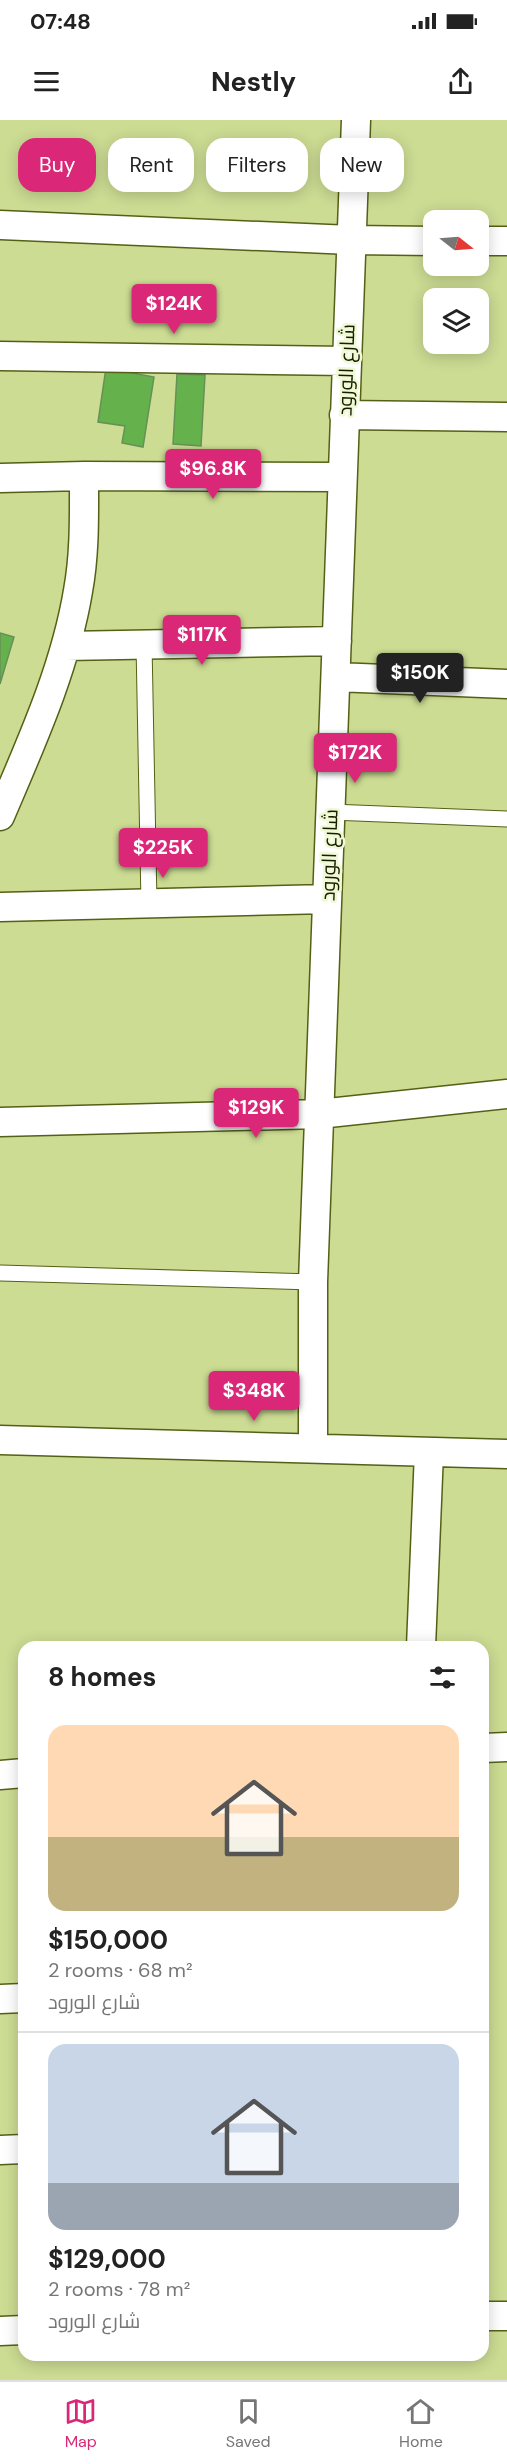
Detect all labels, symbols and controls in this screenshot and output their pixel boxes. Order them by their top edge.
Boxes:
text: 07:48 [30,7,91,36]
text: Nestly [211,64,296,99]
icon: menu [30,65,63,98]
icon: share [444,65,477,98]
chip: Buy [18,138,96,192]
chip: Rent [108,138,194,192]
chip: Filters [206,138,308,192]
chip: New [320,138,404,192]
north arrow [423,210,489,276]
map controls [423,210,489,354]
pin: $124K [132,284,216,335]
button: layers [423,288,489,354]
text: $124K [146,290,202,316]
street label: شارع الورود [331,323,362,417]
pin: $96.8K [164,449,262,500]
text: $96.8K [179,455,247,481]
pin: $117K [160,615,244,666]
text: $117K [177,621,227,647]
pin: $150K [378,653,462,704]
text: $150K [391,659,449,685]
pin: $172K [313,733,397,784]
text: $172K [328,739,382,765]
street label: شارع الورود [314,808,345,902]
pin: $225K [121,828,205,879]
text: $225K [133,834,193,860]
pin: $129K [214,1088,298,1139]
text: $129K [228,1094,284,1120]
pin: $348K [212,1371,296,1422]
text: $348K [223,1377,285,1403]
text: 8 homes [48,1660,156,1694]
icon: filters [426,1661,459,1694]
icon: home [200,1764,308,1872]
text: $150,000 [48,1923,168,1957]
text: 2 rooms · 68 m² [48,1957,193,1983]
text: شارع الورود [48,1989,140,2015]
icon: home [200,2083,308,2191]
text: $129,000 [48,2242,166,2276]
text: 2 rooms · 78 m² [48,2276,190,2302]
text: شارع الورود [48,2308,140,2334]
tab: Map [64,2395,97,2452]
tab: Saved [226,2395,271,2452]
tab: Home [399,2395,443,2452]

